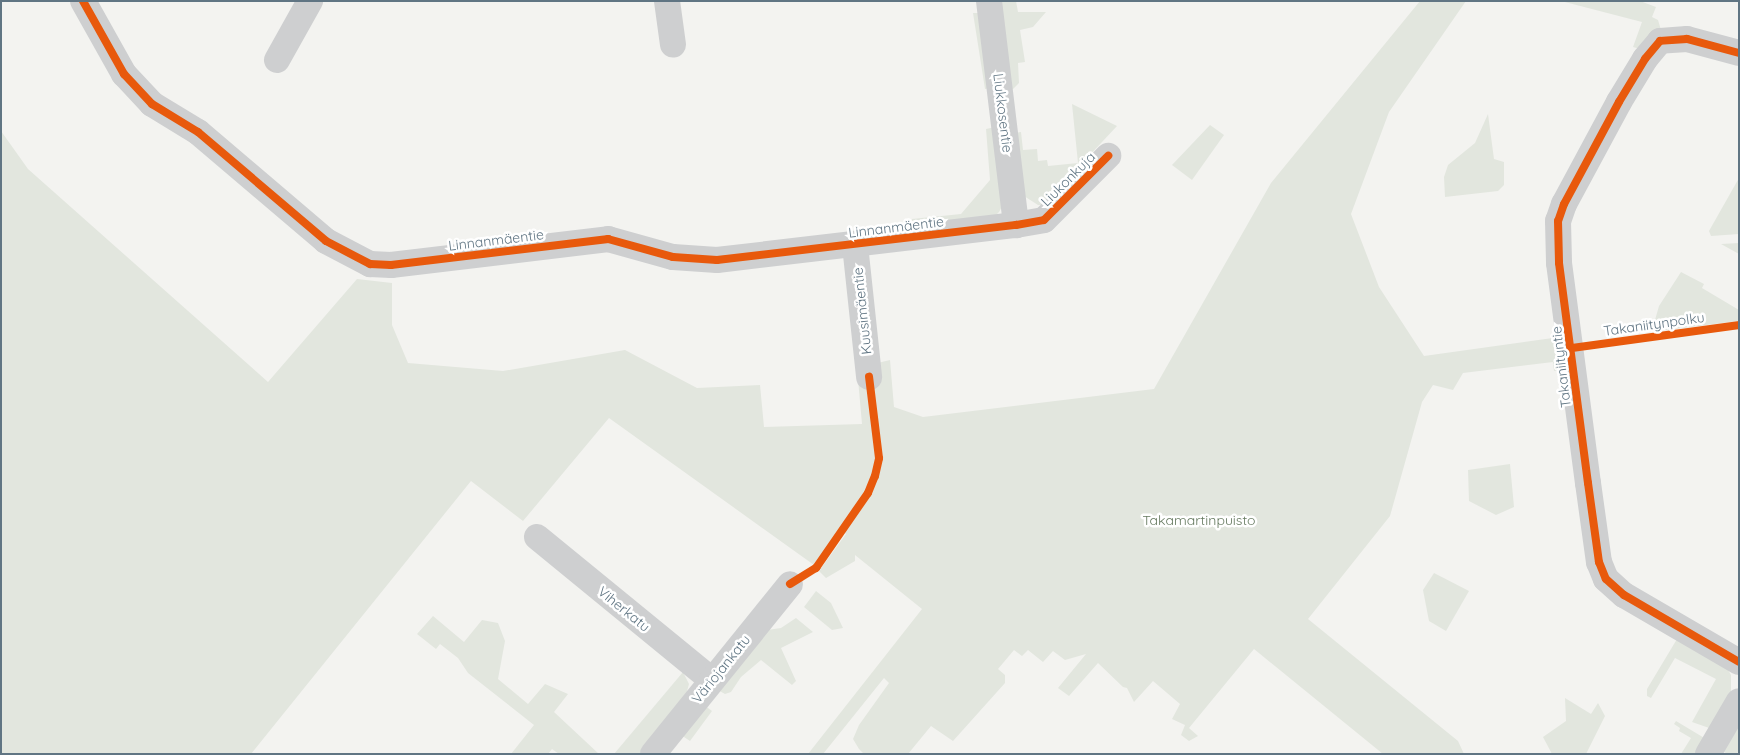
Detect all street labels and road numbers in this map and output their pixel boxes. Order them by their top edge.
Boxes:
street label: Liukkosentie [990,72,1016,154]
street label: Liukonkuja [1037,148,1099,210]
street label: Linnanmäentie [847,213,945,241]
street label: Linnanmäentie [447,226,545,254]
street label: Kuusimäentie [849,267,875,355]
street label: Takaniitynpolku [1602,309,1706,339]
street label: Takaniityntie [1548,325,1574,409]
street label: Viherkatu [595,583,653,635]
street label: Väriojankatu [688,631,754,707]

